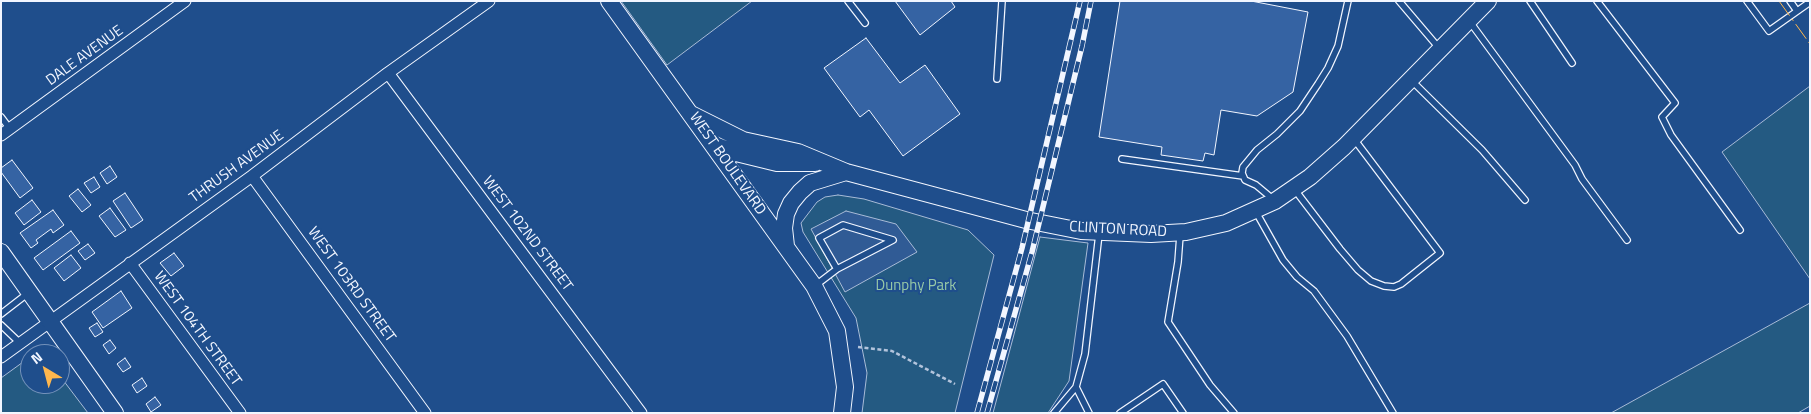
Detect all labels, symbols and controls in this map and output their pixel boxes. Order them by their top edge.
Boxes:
street label: DALE AVENUE [43,22,127,90]
street label: WEST BOULEVARD [685,109,769,219]
street label: THRUSH AVENUE [186,127,288,207]
street label: WEST 102ND STREET [478,173,576,295]
street label: CLINTON ROAD [1069,218,1167,242]
street label: WEST 103RD STREET [303,224,399,346]
street label: WEST 104TH STREET [149,268,245,390]
park label: Dunphy Park [876,277,956,295]
north arrow [20,344,70,394]
text: N [26,346,46,369]

